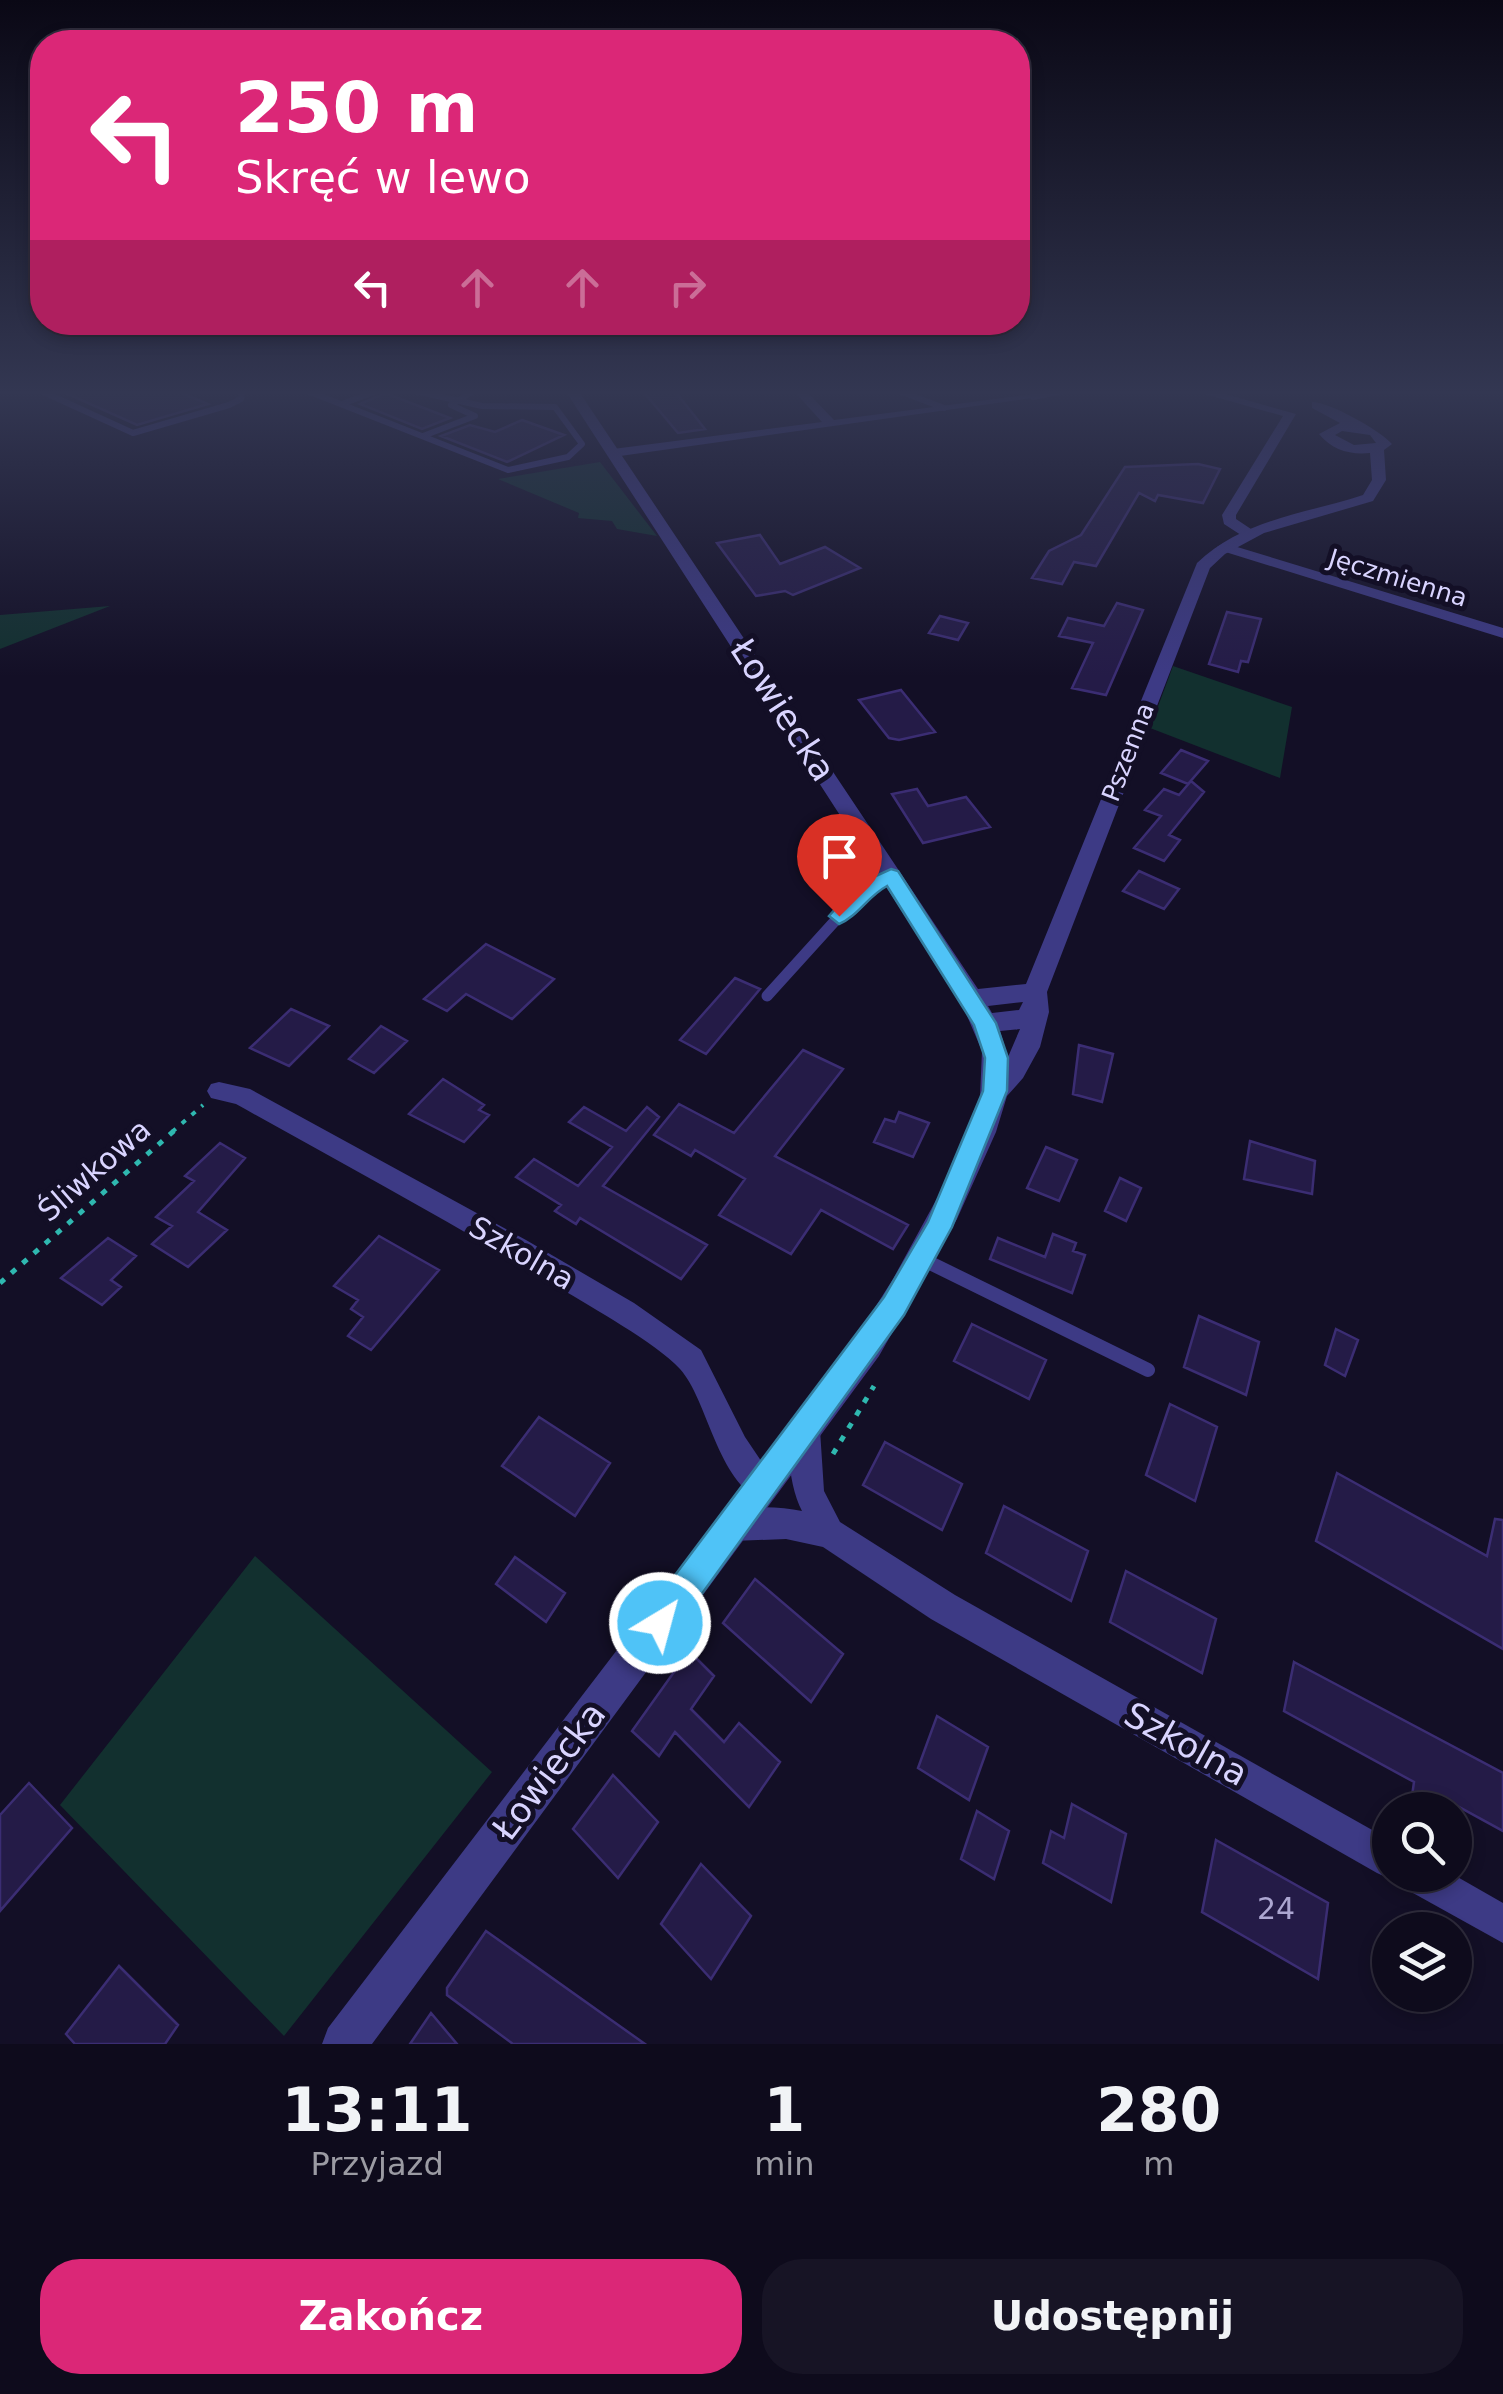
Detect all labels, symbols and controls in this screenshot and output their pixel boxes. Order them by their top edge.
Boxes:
text: 250 m [235,67,478,149]
icon: left [70,70,200,200]
text: Skręć w lewo [235,151,531,204]
icon: left [345,260,400,315]
icon: ahead [450,260,505,315]
icon: ahead [555,260,610,315]
icon: right [660,260,715,315]
street label: Jęczmienna [1323,543,1471,613]
street label: Łowiecka [722,631,844,789]
street label: Pszenna [1096,699,1160,805]
pin [797,814,882,917]
icon: arrive [812,829,867,884]
street label: Śliwkowa [30,1111,157,1228]
street label: Szkolna [463,1209,581,1297]
position arrow [608,1571,712,1675]
street label: Szkolna [1118,1694,1254,1794]
street label: Łowiecka [484,1695,614,1848]
map controls [1372,1792,1472,2012]
button: search [1372,1792,1472,1892]
house number: 24 [1257,1891,1295,1926]
button: layers [1372,1912,1472,2012]
text: 13:11 [282,2075,473,2145]
text: 1 [763,2075,805,2145]
text: 280 [1096,2075,1221,2145]
text: Przyjazd [310,2145,444,2183]
text: min [754,2145,815,2183]
text: m [1143,2145,1174,2183]
button: Zakończ [40,2259,742,2374]
button: Udostępnij [762,2259,1463,2374]

